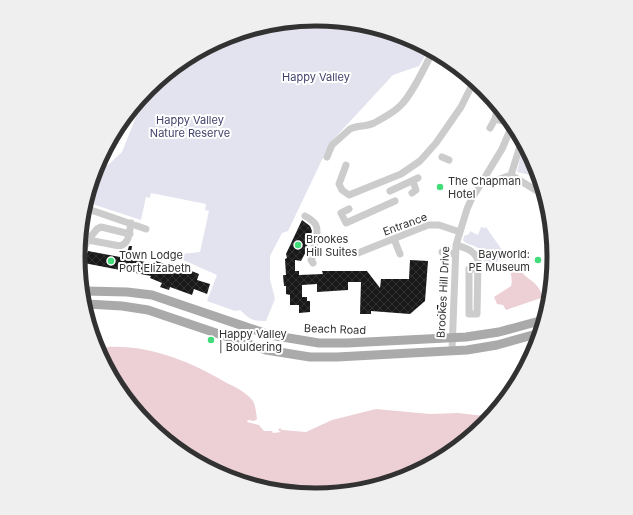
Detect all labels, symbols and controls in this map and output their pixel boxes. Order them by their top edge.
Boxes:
park label: Happy Valley [282,70,350,84]
park label: Happy Valley Nature Reserve [150,113,230,140]
place label: The Chapman Hotel [448,174,521,201]
marker: The Chapman Hotel [435,182,445,192]
street label: Entrance [381,210,429,238]
place label: Brookes Hill Suites [306,232,357,259]
marker: Brookes Hill Suites [293,240,303,250]
street label: Brookes Hill Drive [434,246,452,338]
place label: Bayworld: PE Museum [468,247,530,274]
place label: Town Lodge Port Elizabeth [119,248,191,275]
marker: Bayworld: PE Museum [533,255,543,265]
marker: Town Lodge Port Elizabeth [106,256,116,266]
street label: Beach Road [304,321,366,337]
place label: Happy Valley | Bouldering [219,327,287,354]
marker: Happy Valley | Bouldering [206,335,216,345]

